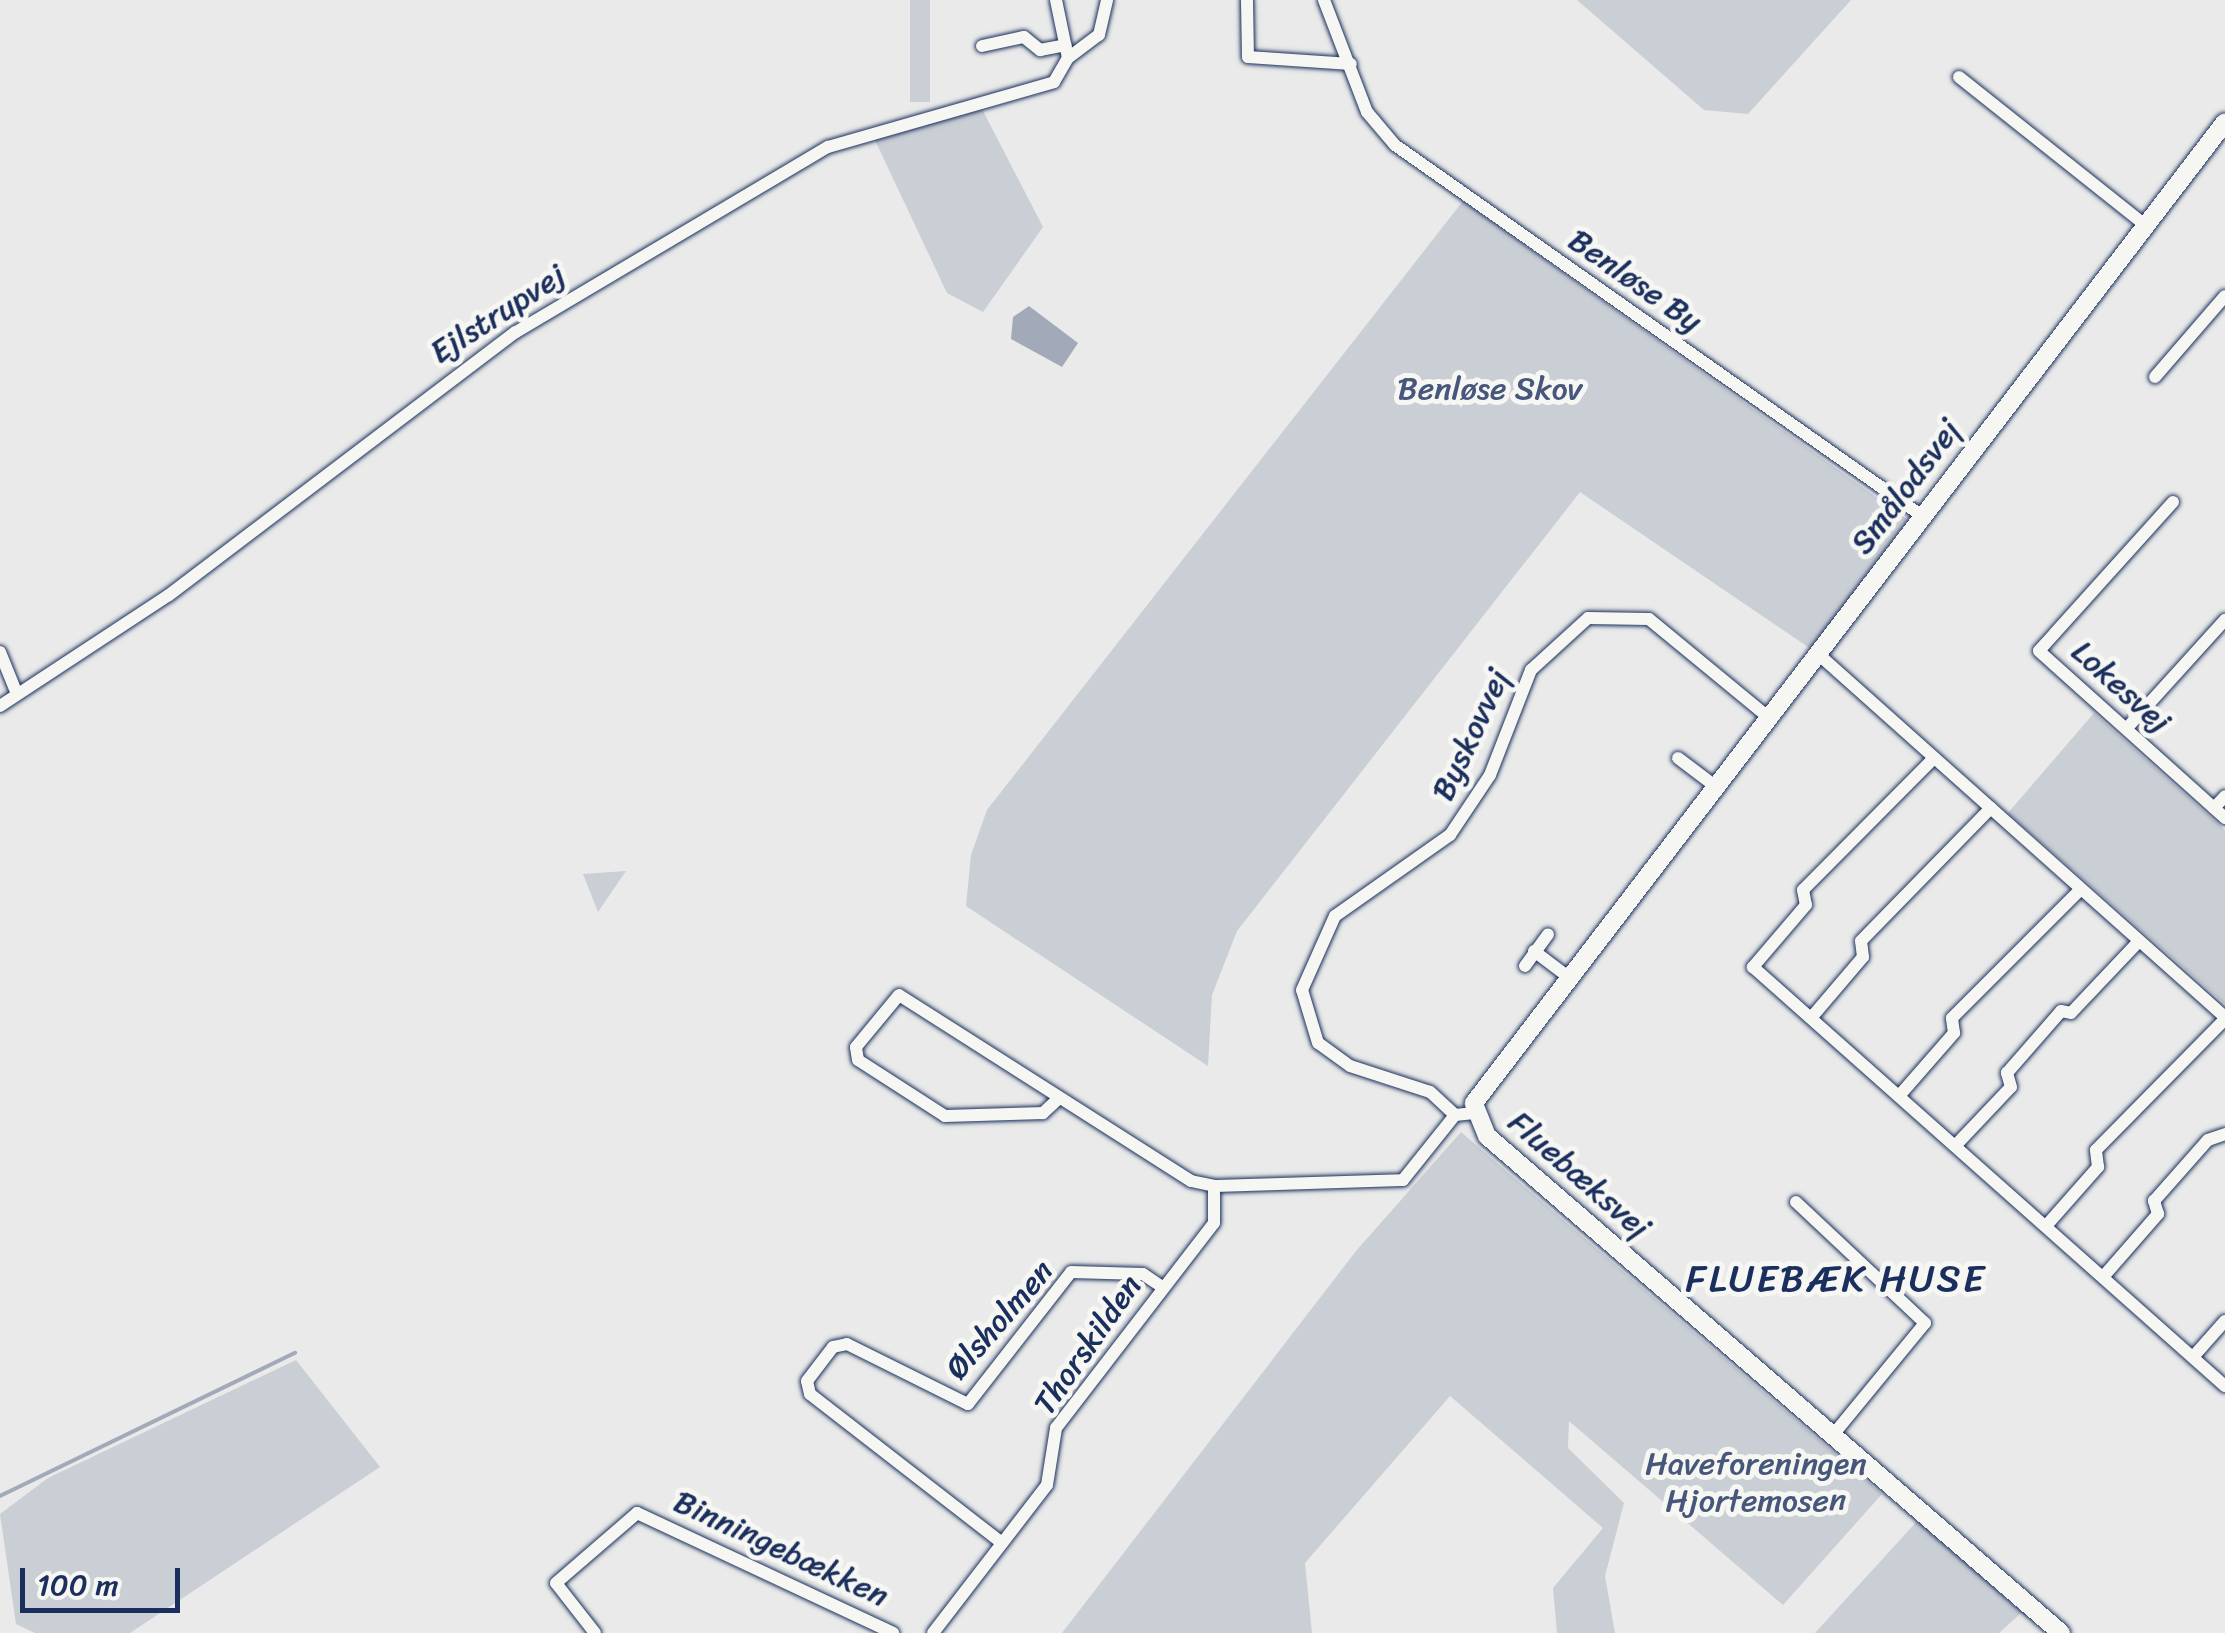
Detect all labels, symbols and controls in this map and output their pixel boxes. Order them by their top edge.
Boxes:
street label: Benløse By [1561,221,1709,341]
street label: Ejlstrupvej [423,256,573,372]
park label: Benløse Skov [1397,370,1583,408]
street label: Smålodsvej [1843,412,1969,562]
street label: Lokesvej [2064,633,2178,741]
street label: Byskovvej [1424,663,1518,807]
street label: Fluebæksvej [1500,1103,1658,1247]
street label: Ølsholmen [938,1253,1062,1387]
district label: FLUEBÆK HUSE [1685,1256,1987,1302]
street label: Thorskilden [1026,1268,1150,1422]
park label: Haveforeningen Hjortemosen [1645,1446,1867,1521]
street label: Binningebækken [668,1483,894,1615]
scale bar [25,1548,185,1610]
text: 100 m [37,1558,119,1612]

